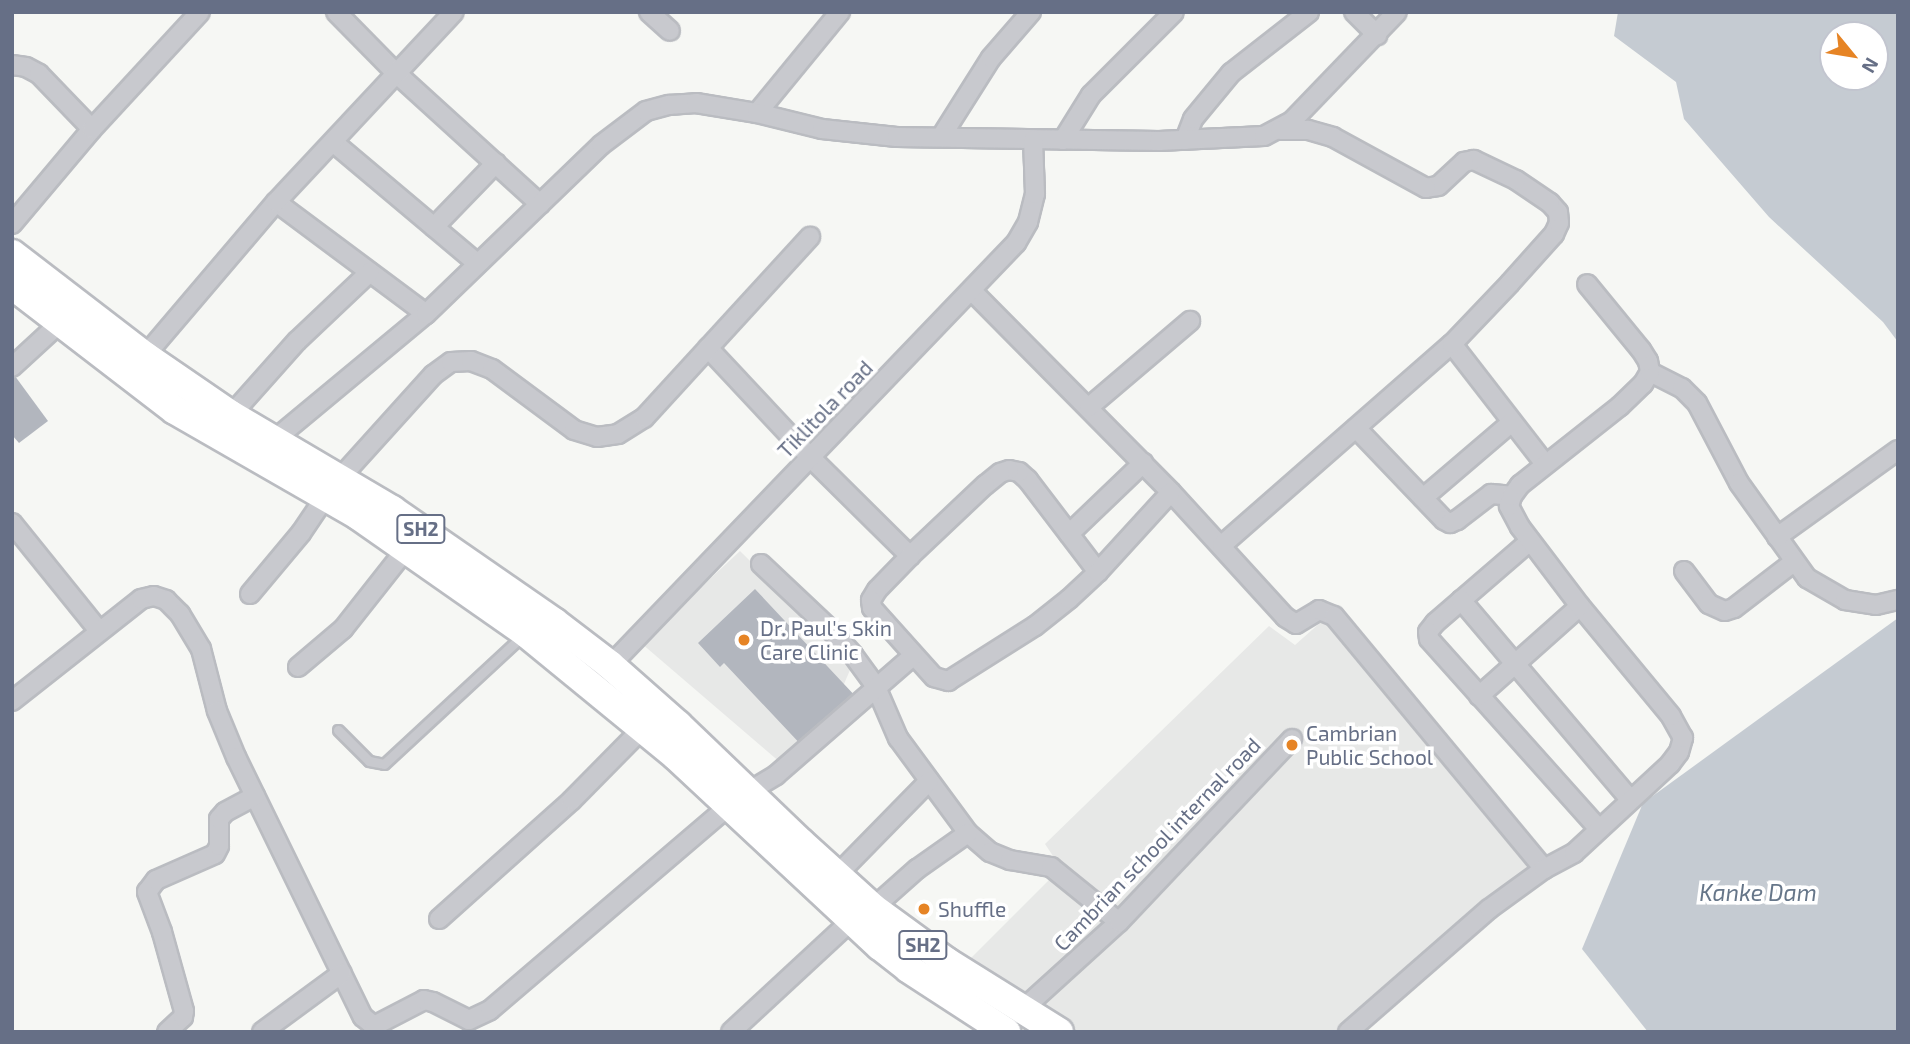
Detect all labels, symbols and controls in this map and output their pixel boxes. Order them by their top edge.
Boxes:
north arrow [1819,21,1889,91]
text: N [1857,54,1884,77]
street label: Tiklitola road [772,355,878,463]
road number: SH2 [395,514,447,544]
place label: Dr. Paul's Skin Care Clinic [760,615,892,665]
marker: Dr. Paul's Skin Care Clinic [734,630,754,650]
place label: Cambrian Public School [1306,720,1433,770]
street label: Cambrian school internal road [1048,732,1266,956]
marker: Cambrian Public School [1284,737,1300,753]
water label: Kanke Dam [1699,878,1817,906]
place label: Shuffle [938,896,1006,922]
marker: Shuffle [916,901,932,917]
road number: SH2 [897,930,949,960]

